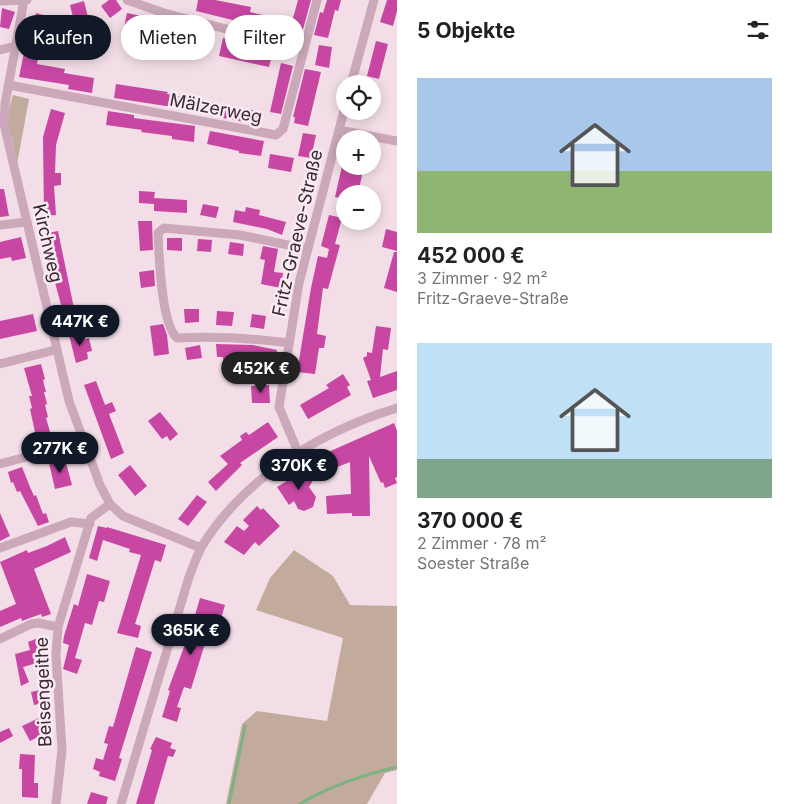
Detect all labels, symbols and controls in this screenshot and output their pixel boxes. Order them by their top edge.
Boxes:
chip: Kaufen [15,15,111,60]
chip: Mieten [121,15,215,60]
chip: Filter [225,15,304,60]
icon: filters [744,16,772,44]
text: 5 Objekte [417,18,515,43]
map controls [336,75,381,230]
button: locate [336,75,381,120]
street label: Mälzerweg [168,89,264,127]
icon: home [550,110,640,200]
button: + [336,130,381,175]
street label: Fritz-Graeve-Straße [268,148,326,318]
button: − [336,185,381,230]
street label: Kirchweg [29,202,67,284]
text: 452 000 € [417,243,525,268]
text: 3 Zimmer · 92 m² [417,268,548,288]
text: Fritz-Graeve-Straße [417,288,569,308]
pin: 447K € [39,304,121,347]
text: 447K € [51,311,109,331]
pin: 452K € [220,352,302,394]
text: 452K € [232,358,290,378]
icon: home [550,375,640,465]
pin: 277K € [19,432,101,474]
text: 277K € [32,438,88,458]
pin: 370K € [258,448,340,491]
text: 370K € [271,455,327,475]
text: 370 000 € [417,508,523,533]
text: 2 Zimmer · 78 m² [417,533,547,553]
text: Soester Straße [417,553,529,573]
pin: 365K € [150,614,232,656]
text: 365K € [162,620,220,640]
street label: Beisengeithe [31,637,55,747]

